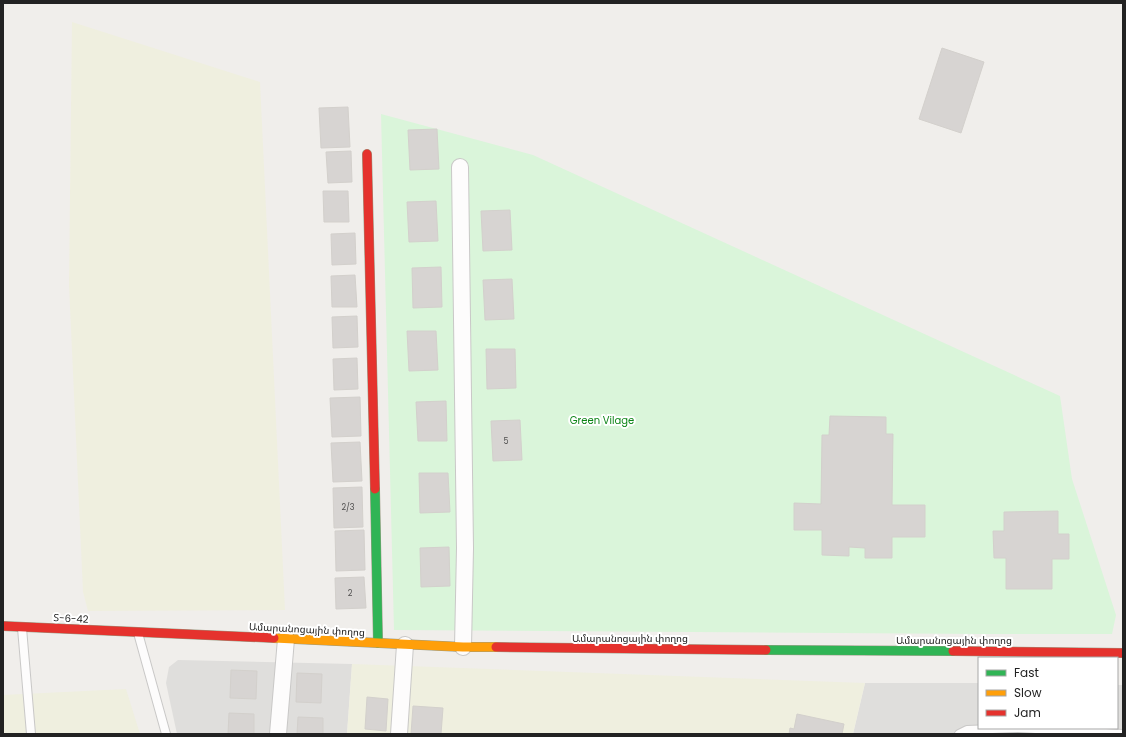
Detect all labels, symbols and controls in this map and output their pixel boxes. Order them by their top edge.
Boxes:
park label: Green Vilage [570,413,634,428]
house number: 5 [503,436,509,447]
house number: 2/3 [341,502,355,513]
house number: 2 [348,588,353,599]
street label: Տ-6-42 [53,610,89,627]
street label: Ամարանոցային փողոց [249,619,365,640]
street label: Ամարանոցային փողոց [572,631,688,646]
street label: Ամարանոցային փողոց [896,633,1012,648]
legend [978,657,1118,729]
text: Fast [1014,664,1039,681]
text: Slow [1014,684,1042,701]
text: Jam [1014,704,1041,721]

